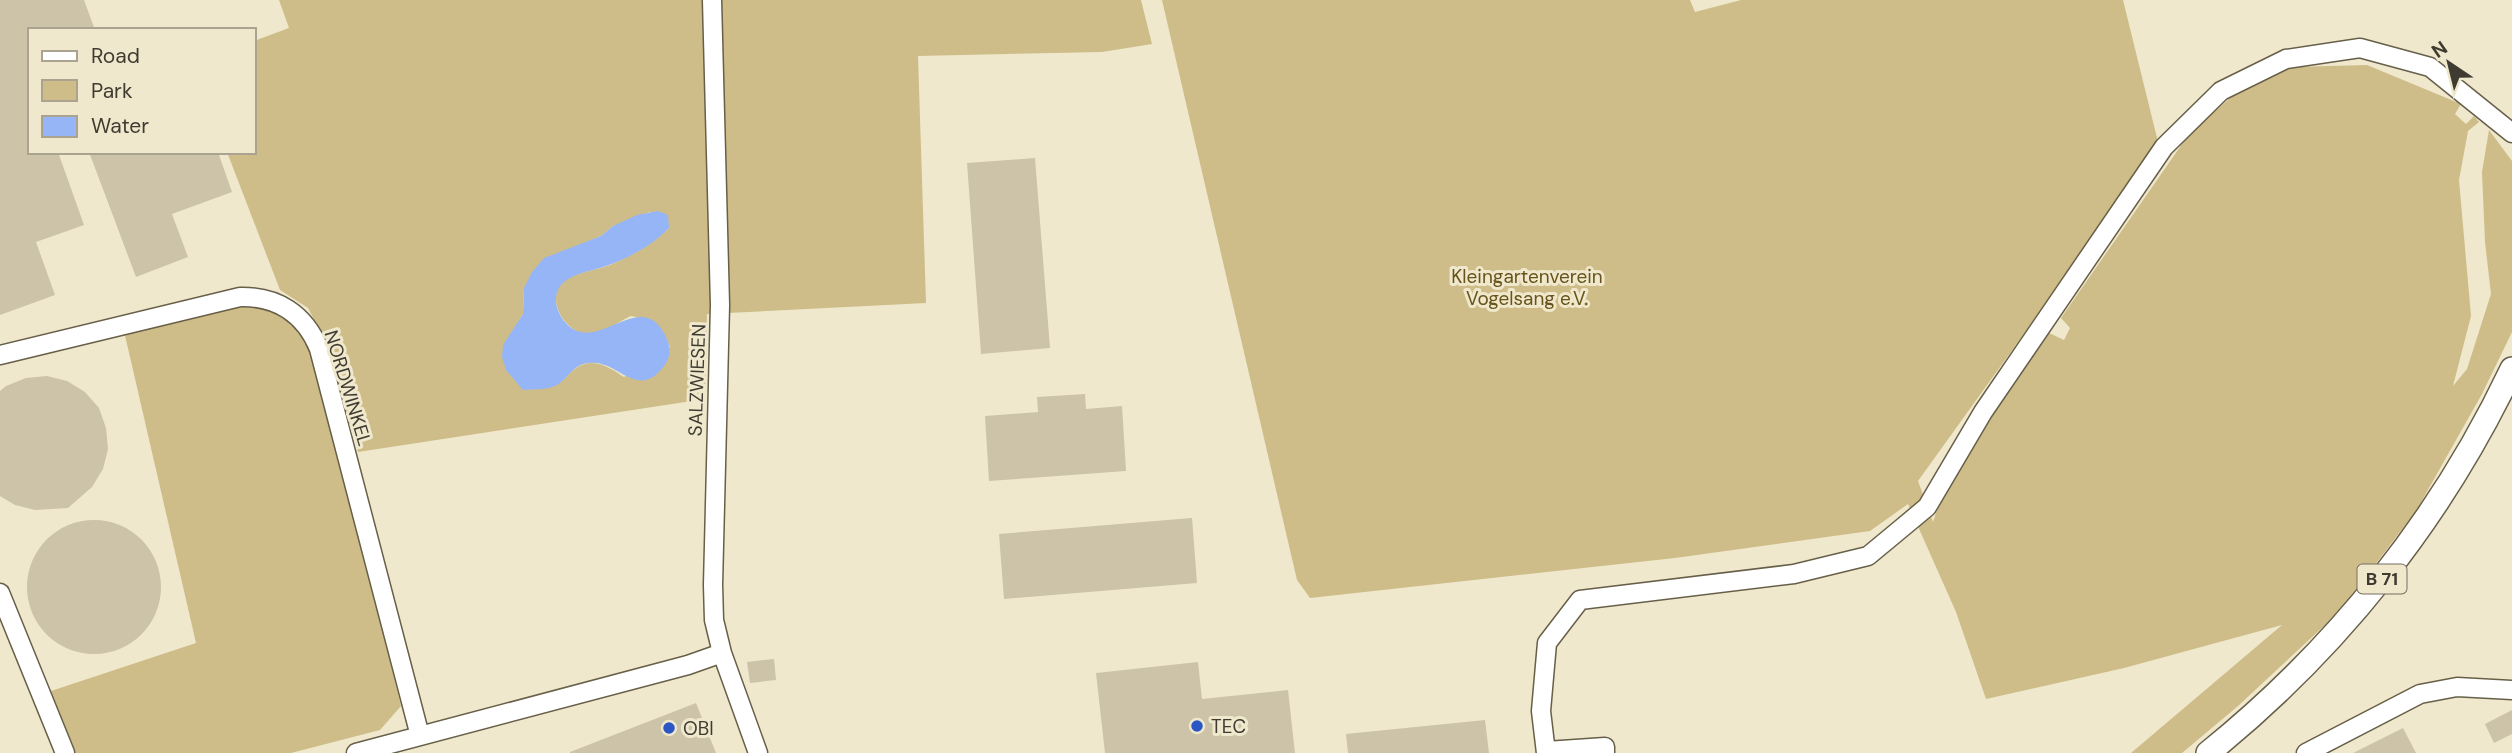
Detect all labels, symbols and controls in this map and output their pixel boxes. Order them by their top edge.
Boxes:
legend [28,28,256,154]
north arrow [2414,28,2484,98]
text: N [2427,35,2452,64]
text: Road [91,42,140,70]
text: Park [91,77,133,105]
text: Water [91,112,149,140]
park label: Kleingartenverein Vogelsang e.V. [1451,264,1603,311]
street label: SALZWIESEN [683,323,711,437]
street label: NORDWINKEL [319,327,377,449]
road number: B 71 [2358,564,2406,594]
place label: TEC [1211,714,1246,739]
place label: OBI [683,716,714,741]
marker: TEC [1189,718,1205,734]
marker: OBI [661,720,677,736]

